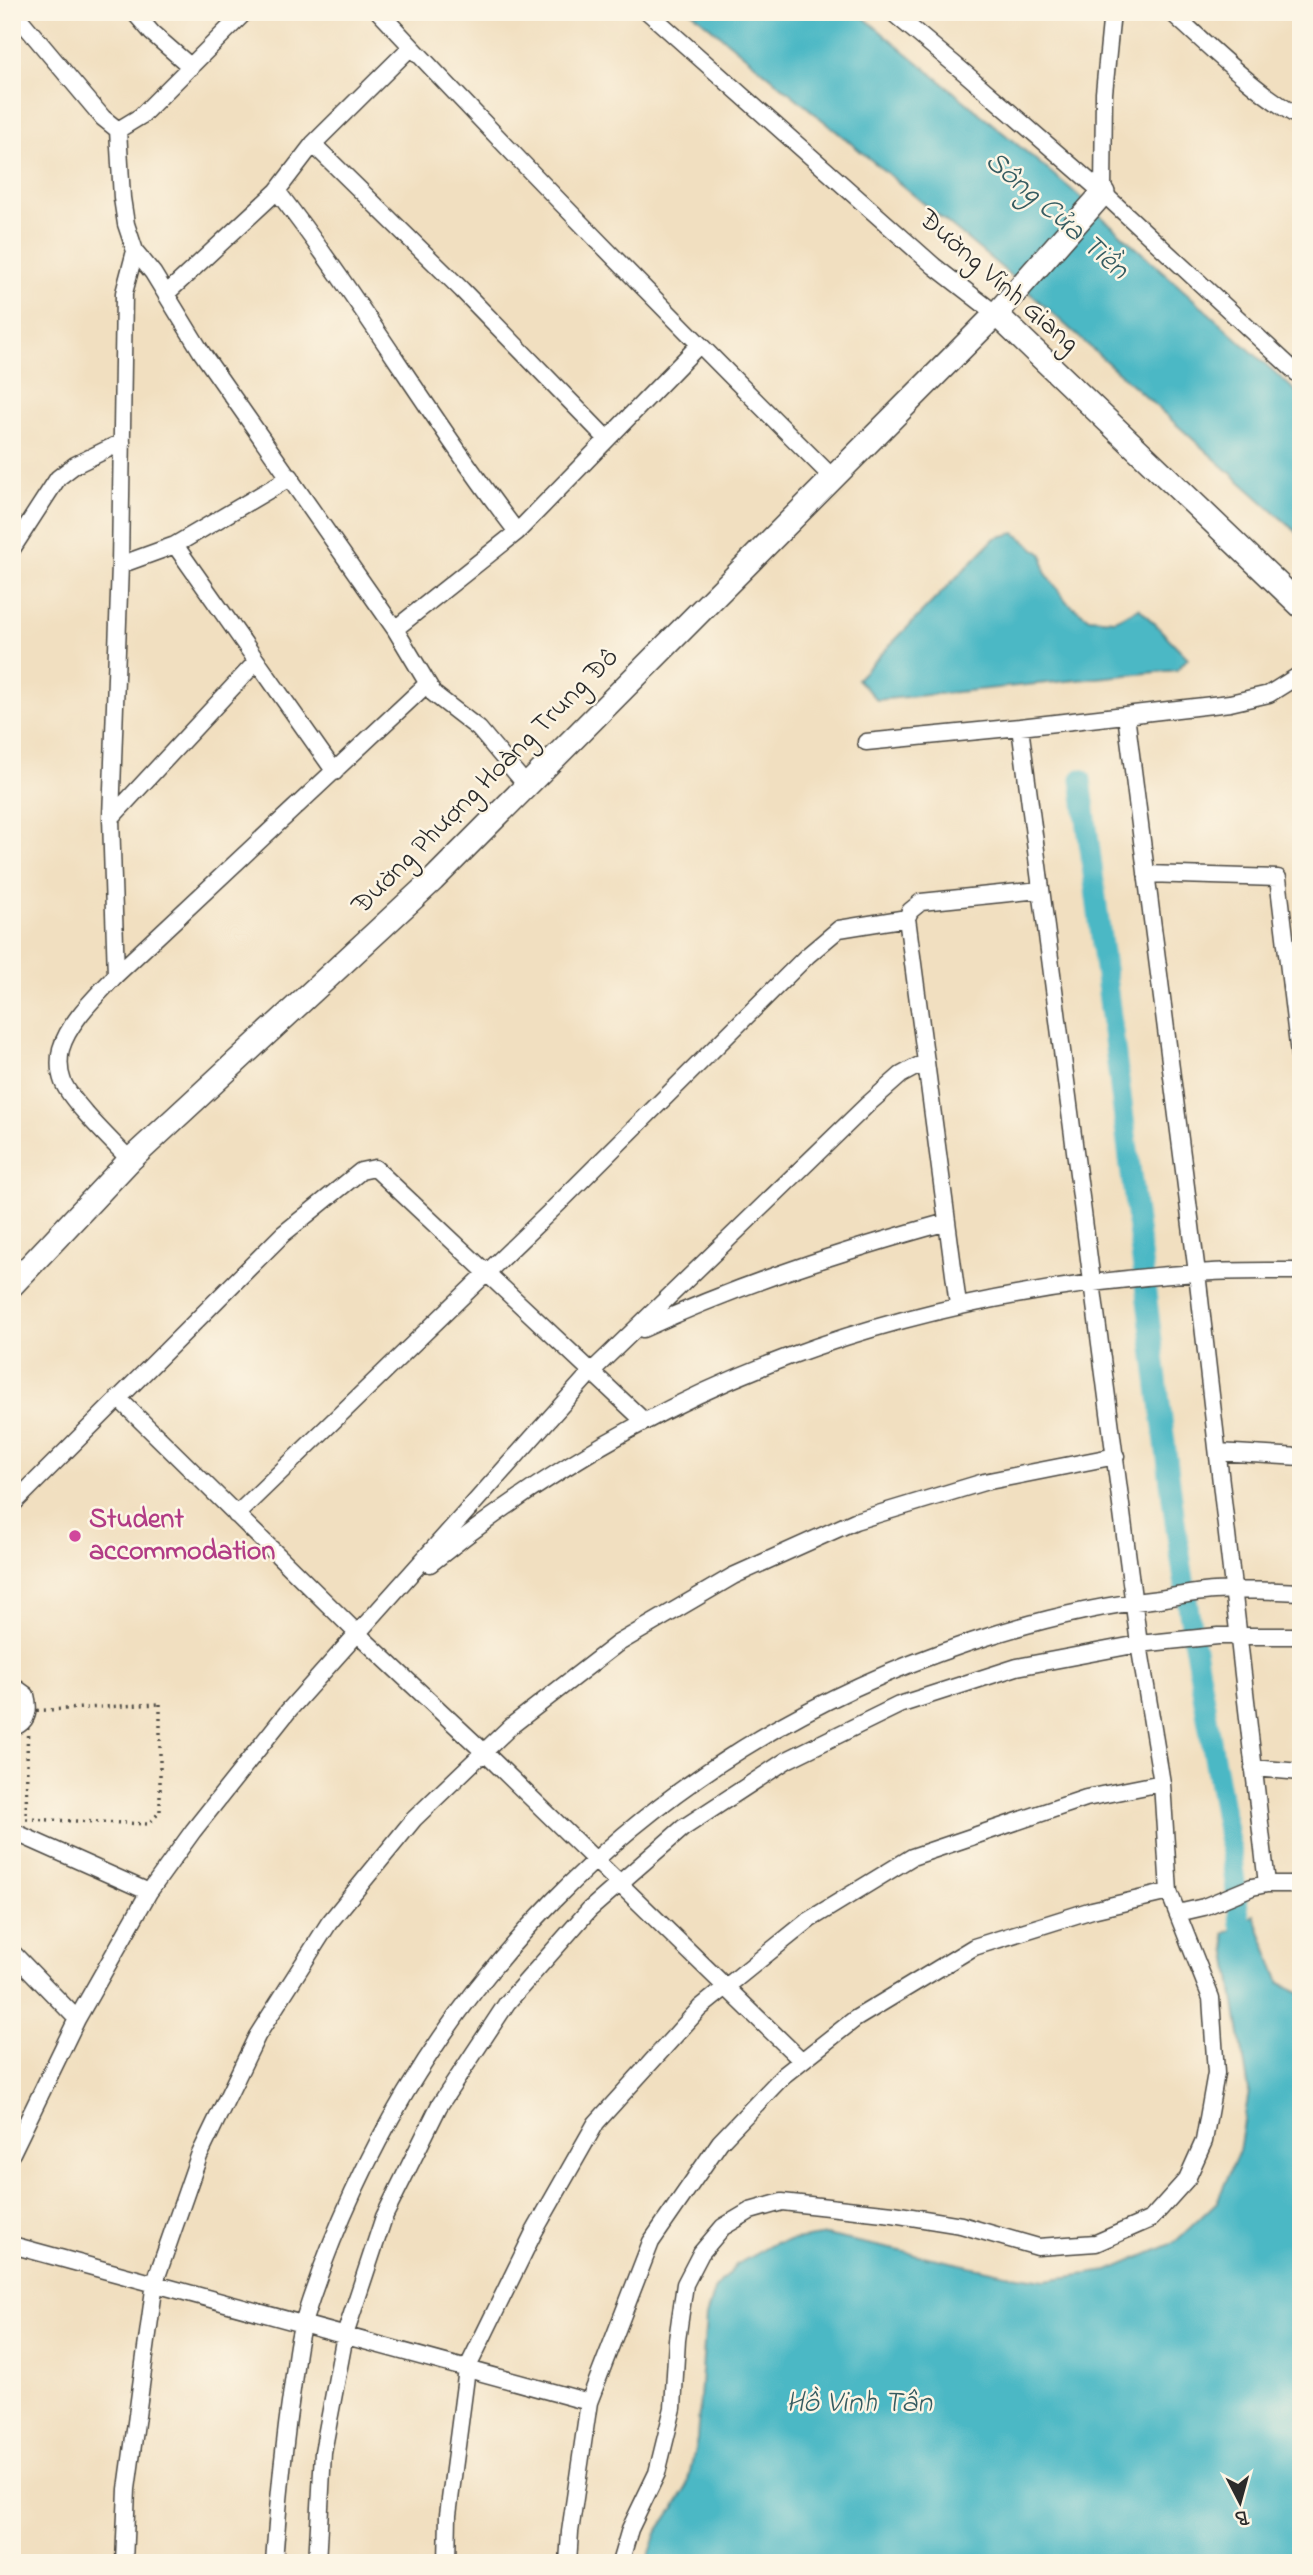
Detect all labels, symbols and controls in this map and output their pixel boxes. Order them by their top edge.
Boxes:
water label: Sông Cửa Tiền [974,141,1139,292]
street label: Đường Vĩnh Giang [907,200,1088,364]
street label: Đường Phượng Hoàng Trung Đô [342,639,629,926]
place label: Student accommodation [89,1500,275,1573]
marker: Student accommodation [67,1528,83,1544]
water label: Hồ Vinh Tân [786,2382,933,2426]
north arrow [1204,2466,1274,2536]
text: B [1234,2502,1250,2531]

